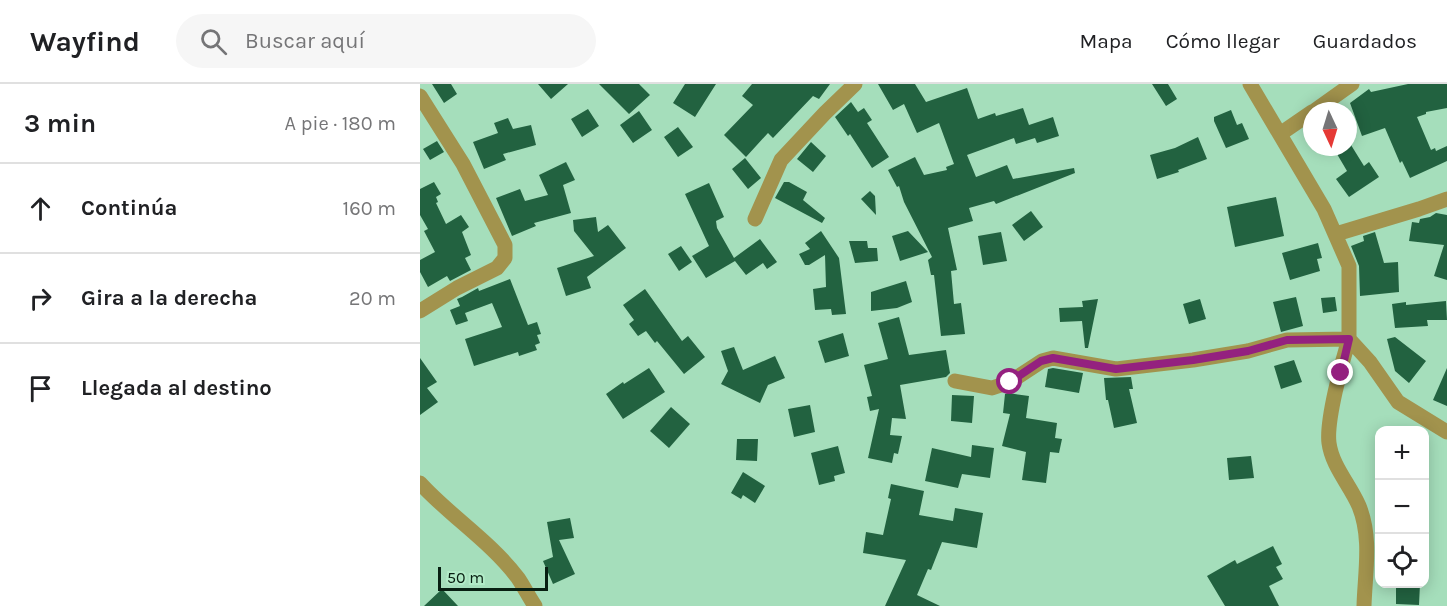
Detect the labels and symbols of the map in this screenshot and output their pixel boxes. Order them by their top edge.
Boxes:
north arrow [1303,102,1357,156]
route end [1327,359,1353,385]
route start [996,368,1022,394]
scale bar [438,564,548,592]

